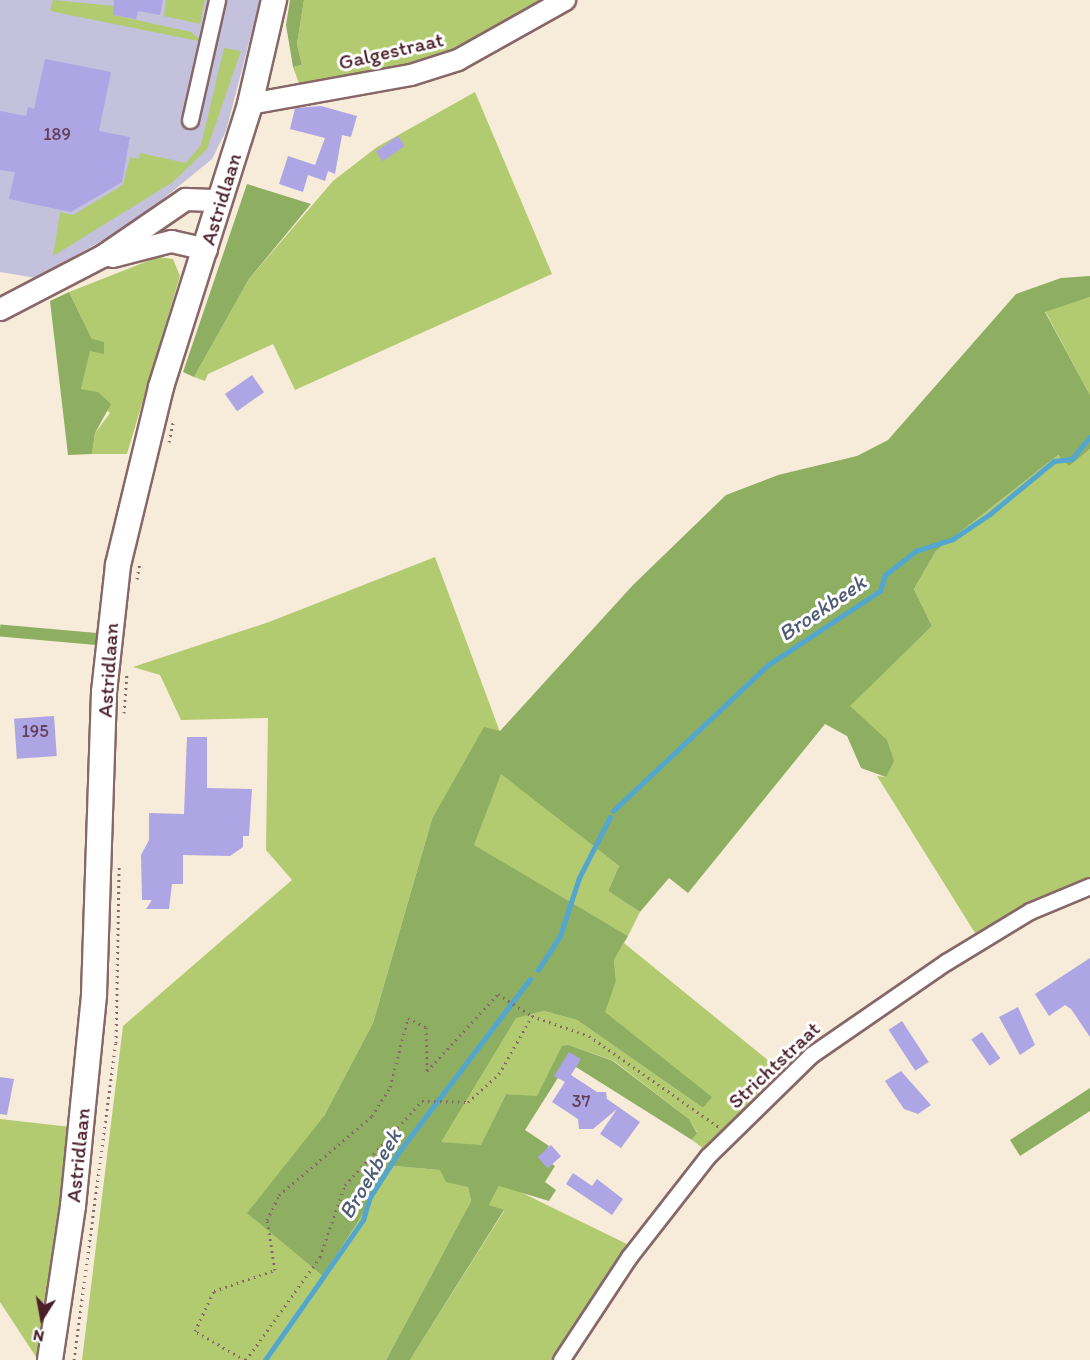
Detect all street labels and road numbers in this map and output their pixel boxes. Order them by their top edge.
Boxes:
street label: Galgestraat [336,27,446,75]
street label: Astridlaan [195,150,247,248]
street label: Astridlaan [92,622,124,718]
street label: Strichtstraat [723,1016,825,1114]
street label: Astridlaan [61,1106,95,1204]

